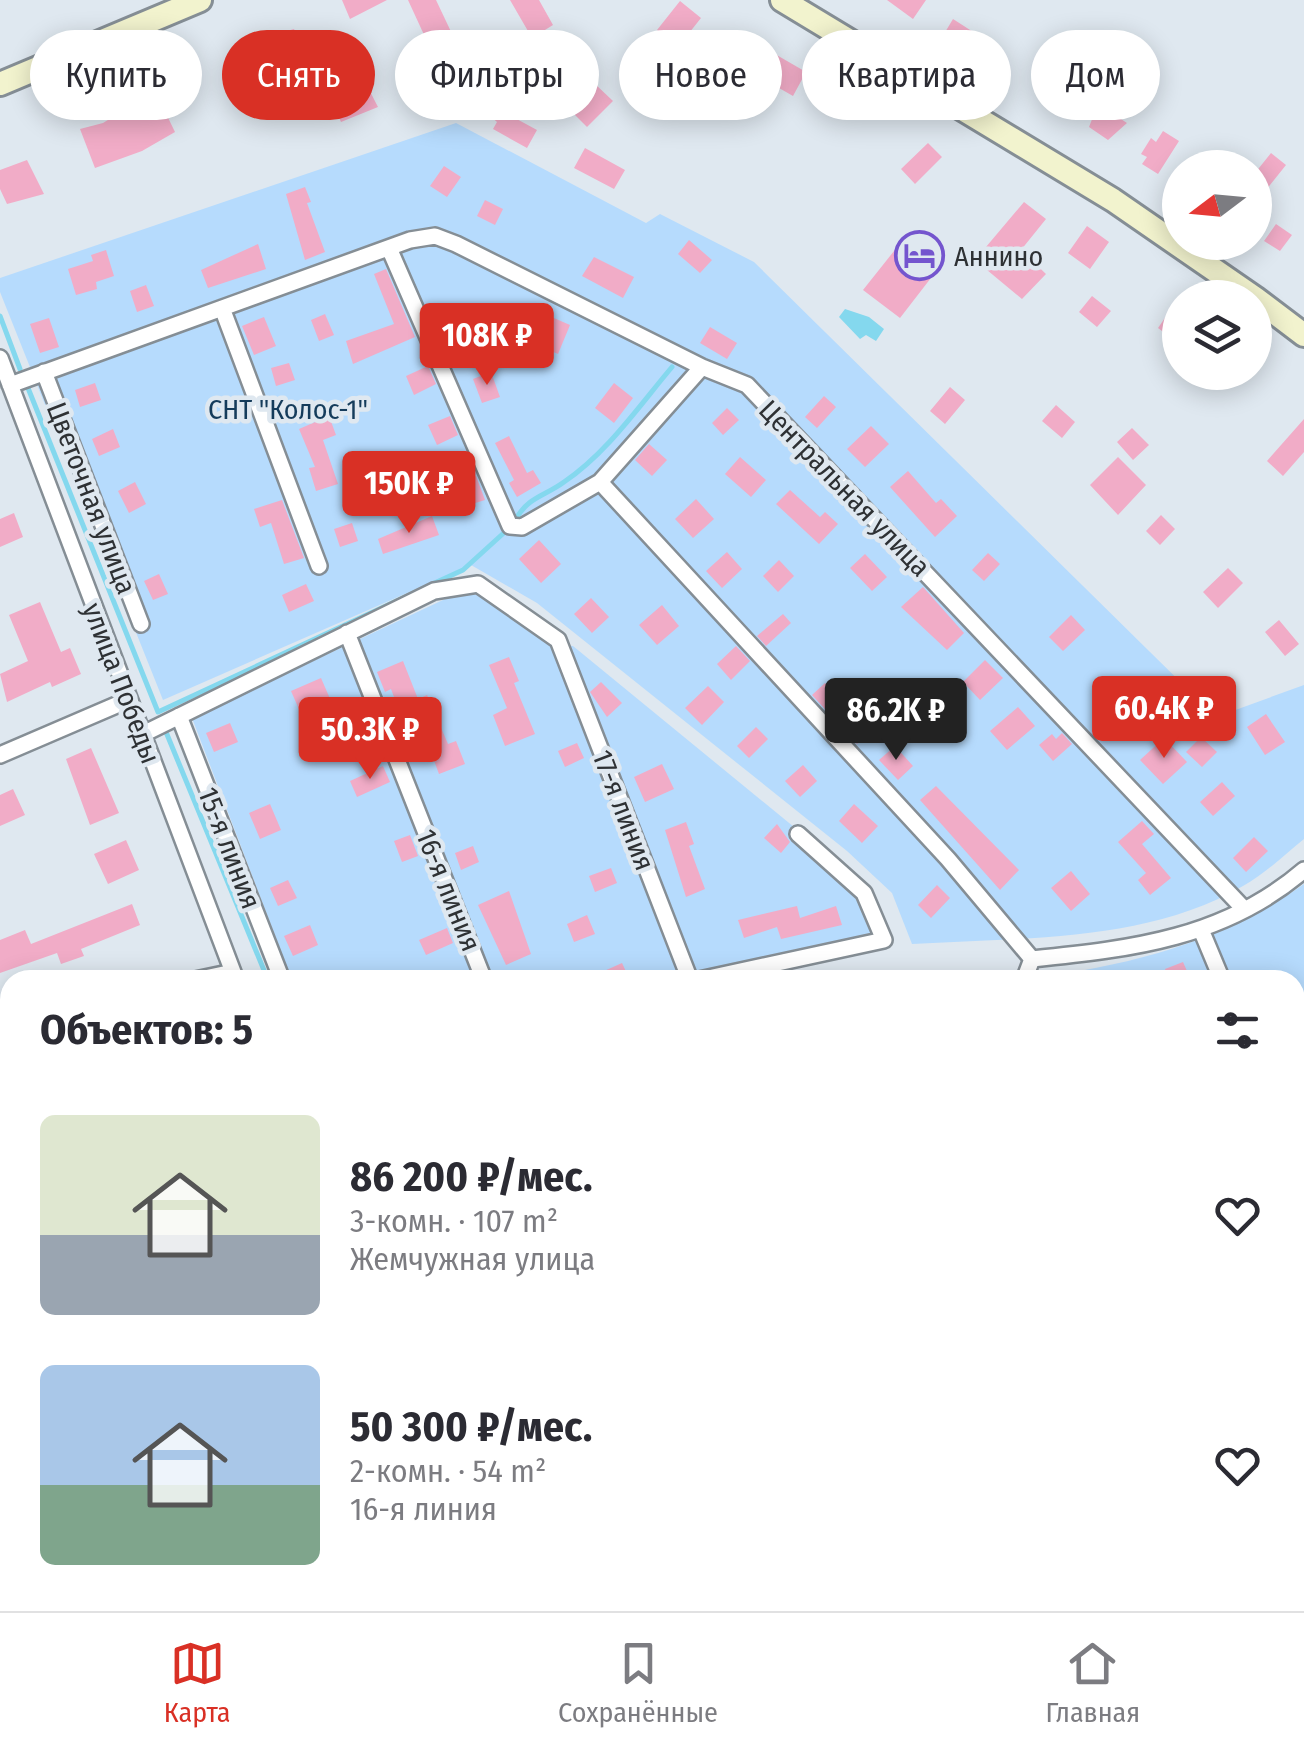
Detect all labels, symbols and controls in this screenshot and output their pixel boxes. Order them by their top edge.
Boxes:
chip: Купить [30,30,202,120]
chip: Снять [222,30,375,120]
chip: Фильтры [395,30,599,120]
chip: Новое [619,30,782,120]
chip: Квартира [802,30,1011,120]
chip: Дом [1031,30,1160,120]
north arrow [1162,150,1272,260]
map controls [1162,150,1272,390]
hotel icon: Аннино [893,230,945,282]
place label: Аннино [954,240,1043,273]
button: layers [1162,280,1272,390]
pin: 108K ₽ [406,303,568,388]
text: 108K ₽ [442,316,532,354]
park label: СНТ "Колос-1" [208,393,368,426]
street label: Центральная улица [752,393,937,583]
street label: Цветочная улица [40,398,143,599]
pin: 150K ₽ [328,451,490,536]
text: 150K ₽ [364,464,454,502]
street label: улица Победы [76,598,167,768]
pin: 60.4K ₽ [1072,676,1256,761]
pin: 86.2K ₽ [804,678,988,763]
text: 60.4K ₽ [1114,689,1214,727]
text: 86.2K ₽ [847,691,945,729]
pin: 50.3K ₽ [278,697,462,782]
text: 50.3K ₽ [321,710,419,748]
street label: 17-я линия [586,745,662,875]
street label: 15-я линия [191,783,268,914]
street label: 16-я линия [409,824,488,956]
icon: filters [1210,1003,1265,1058]
text: Объектов: 5 [40,1005,253,1055]
text: 86 200 ₽/мес. [350,1152,593,1202]
icon: home [120,1155,240,1275]
icon: heart [1210,1188,1265,1243]
text: 3-комн. · 107 m² [350,1202,558,1240]
text: Жемчужная улица [350,1240,595,1278]
text: 50 300 ₽/мес. [350,1402,592,1452]
icon: home [120,1405,240,1525]
icon: heart [1210,1438,1265,1493]
text: 2-комн. · 54 m² [350,1452,546,1490]
text: 16-я линия [350,1490,497,1528]
tab: Карта [164,1636,231,1729]
tab: Сохранённые [558,1636,718,1729]
tab: Главная [1045,1636,1140,1729]

